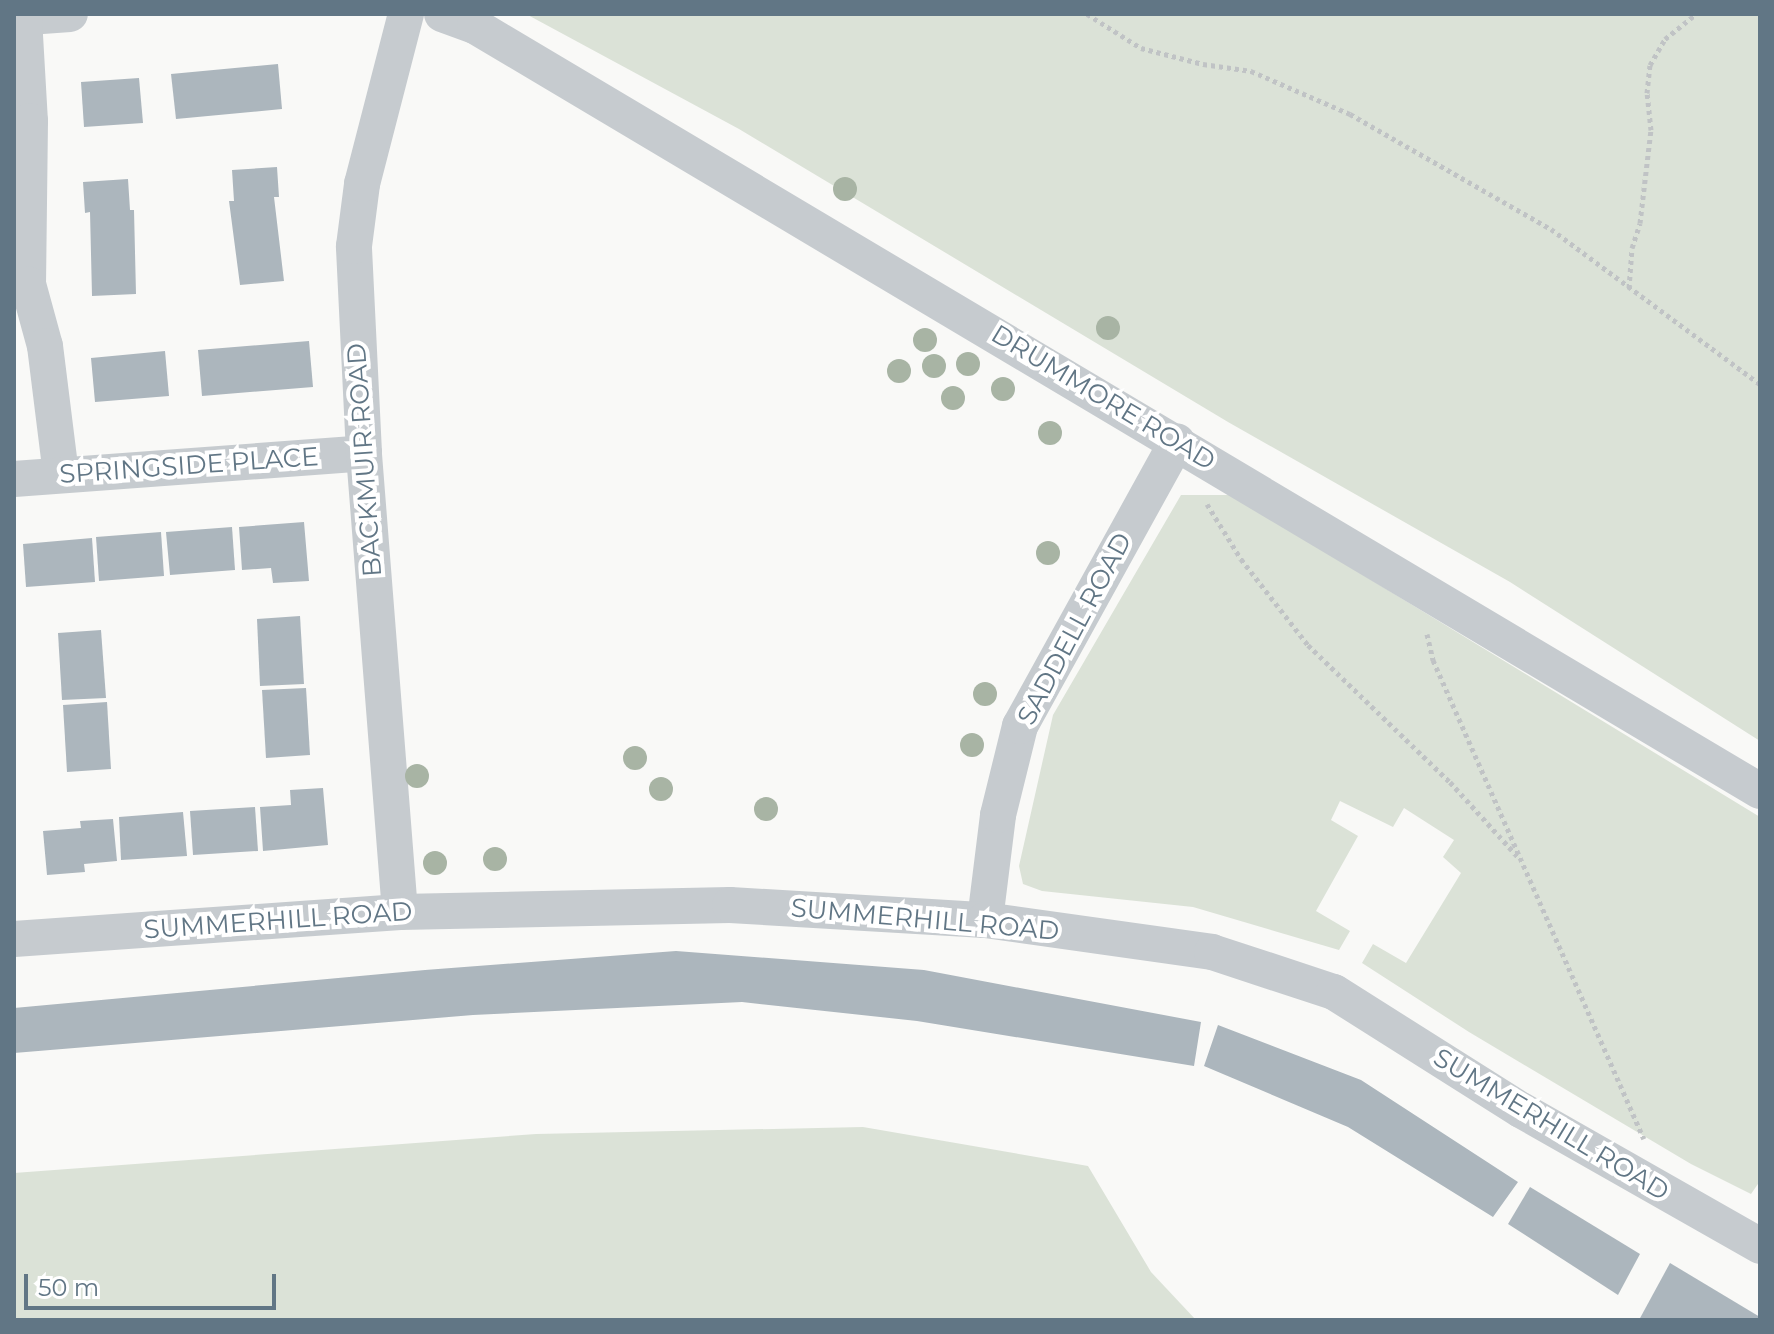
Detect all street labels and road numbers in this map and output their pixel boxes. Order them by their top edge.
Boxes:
street label: DRUMMORE ROAD [985,319,1221,477]
street label: BACKMUIR ROAD [341,342,389,578]
street label: SPRINGSIDE PLACE [58,441,320,491]
street label: SADDELL ROAD [1011,528,1139,730]
street label: SUMMERHILL ROAD [789,893,1061,947]
street label: SUMMERHILL ROAD [143,896,413,946]
street label: SUMMERHILL ROAD [1428,1042,1674,1208]

